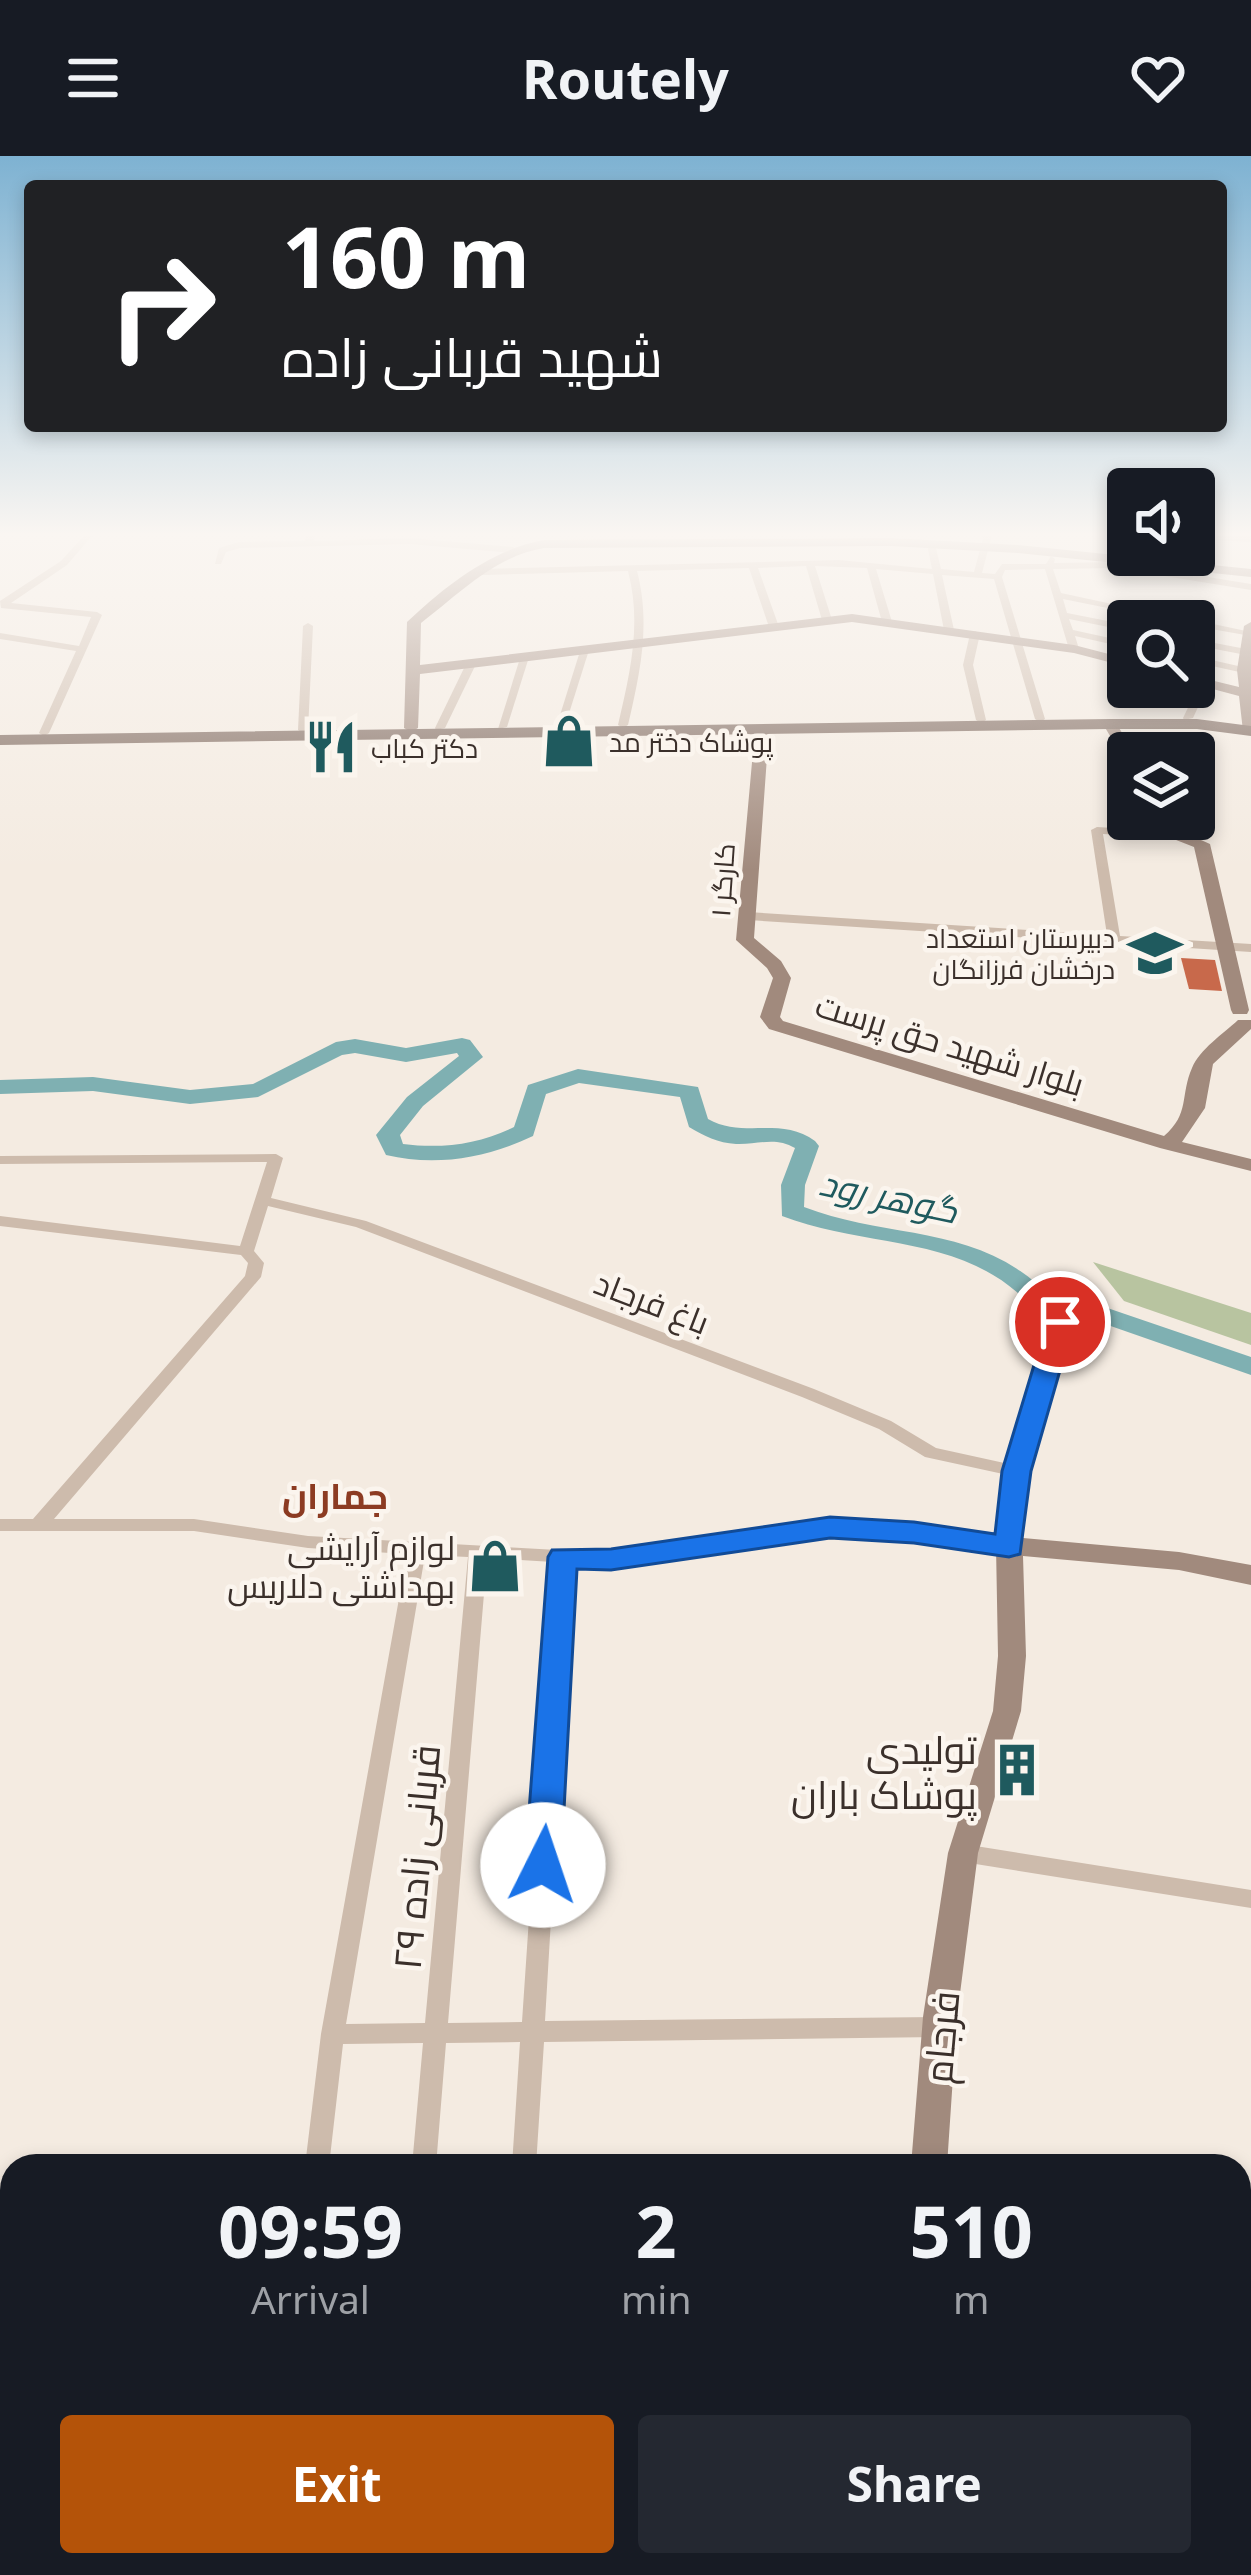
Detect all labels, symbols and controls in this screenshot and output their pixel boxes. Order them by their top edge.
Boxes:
text: Routely [522,41,729,115]
icon: menu [60,45,126,111]
icon: heart [1125,45,1191,111]
text: 160 m [282,198,530,313]
icon: right [84,228,240,384]
text: شهید قربانی زاده [282,319,663,393]
map controls [1107,468,1215,840]
button: sound [1107,468,1215,576]
button: search [1107,600,1215,708]
shop icon: پوشاک دختر مد [540,712,598,770]
restaurant icon: دکتر کباب [302,718,360,776]
place label: پوشاک دختر مد [609,723,773,761]
place label: دکتر کباب [371,729,478,766]
button: layers [1107,732,1215,840]
street label: کارگر ۱ [701,842,743,918]
place label: دبیرستان استعداد درخشان فرزانگان [926,919,1115,987]
school or university icon: دبیرستان استعداد درخشان فرزانگان [1126,924,1184,982]
street label: بلوار شهید حق پرست [810,982,1090,1106]
water label: گوهر رود [815,1157,963,1235]
street label: باغ فرجاد [588,1260,716,1345]
pin [1009,1271,1111,1373]
icon: arrive [1027,1289,1093,1355]
district label: جماران [282,1471,388,1520]
place label: لوازم آرایشی بهداشتی دلاریس [227,1525,455,1608]
shop icon: لوازم آرایشی بهداشتی دلاریس [466,1537,524,1595]
place label: تولیدی پوشاک باران [791,1722,977,1821]
building icon: تولیدی پوشاک باران [988,1741,1046,1799]
street label: قربانی زاده ۲۹ [379,1742,451,1972]
position arrow [480,1802,606,1928]
street label: فرجام [910,1988,972,2086]
text: 09:59 [218,2181,403,2279]
text: 2 [636,2181,677,2279]
text: 510 [909,2181,1033,2279]
text: Arrival [251,2272,370,2325]
text: min [621,2272,692,2325]
text: m [953,2272,989,2325]
button: Exit [60,2415,614,2553]
button: Share [638,2415,1191,2553]

